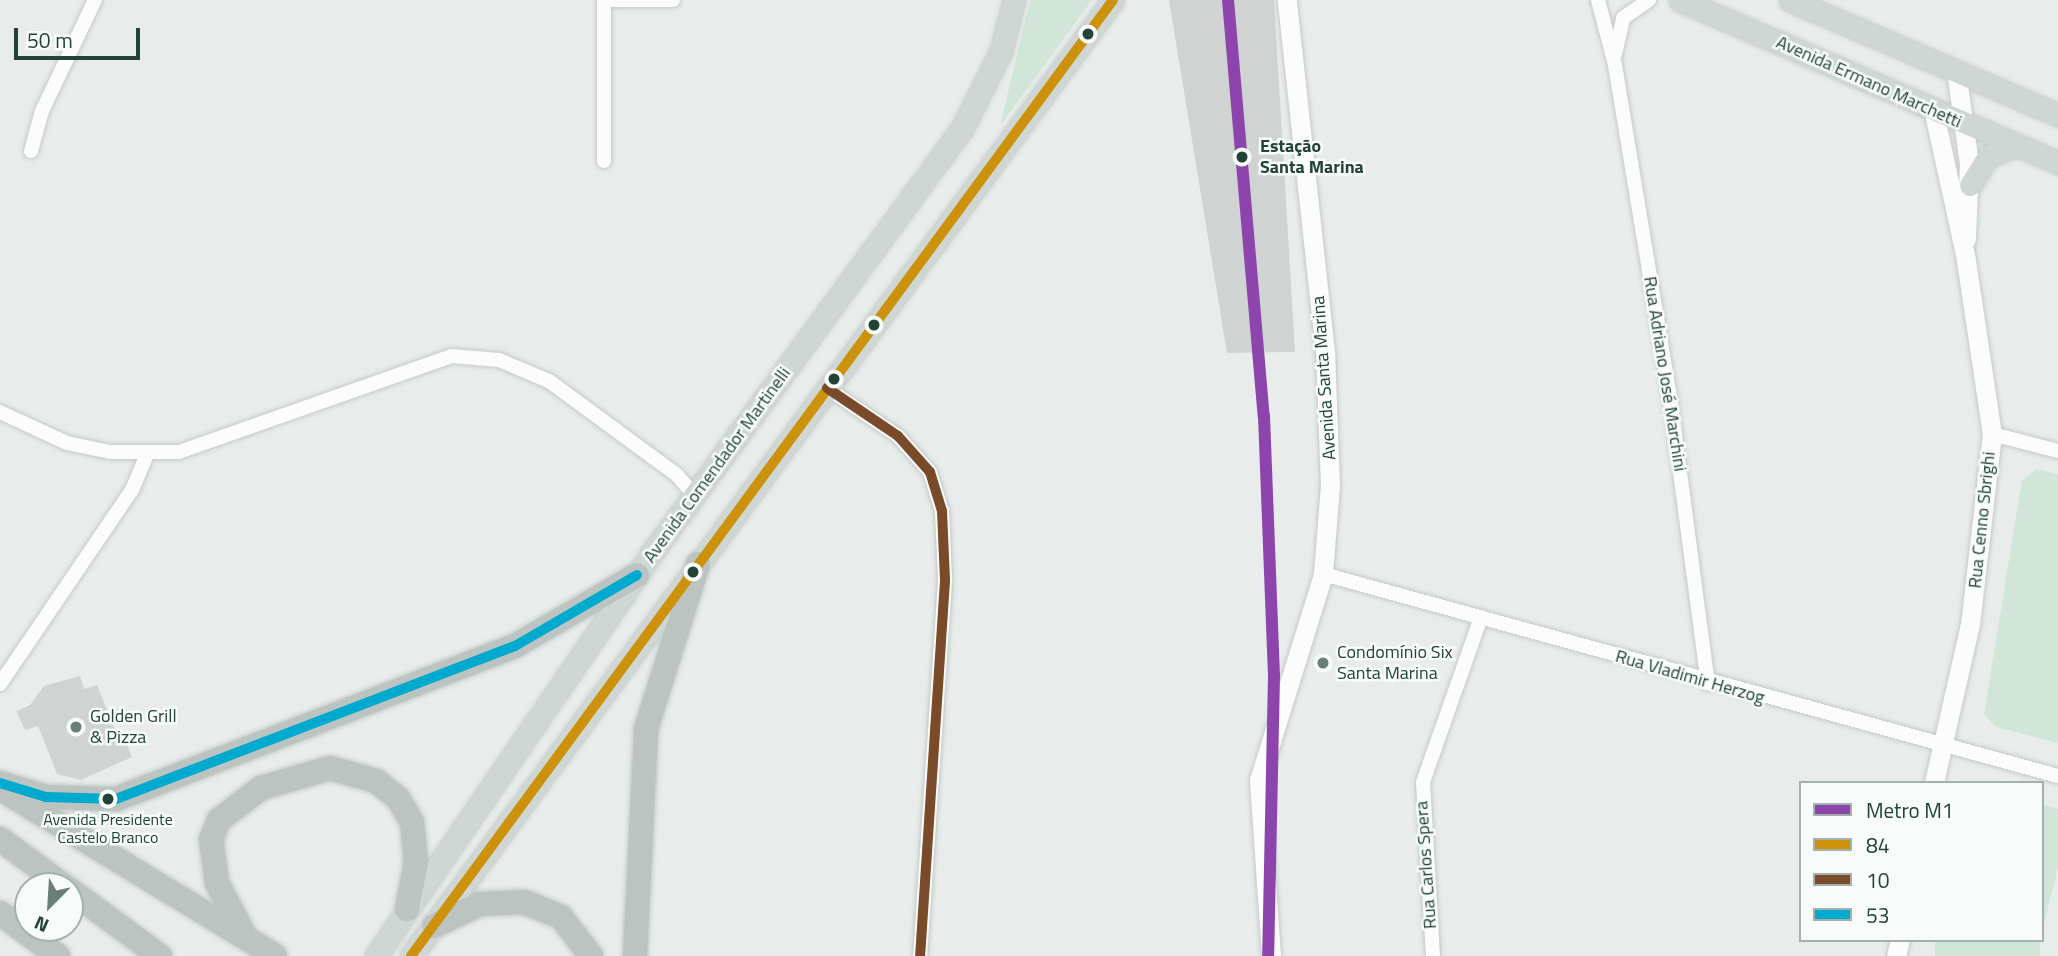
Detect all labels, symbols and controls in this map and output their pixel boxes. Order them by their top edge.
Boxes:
scale bar [18,14,144,58]
text: 50 m [27,24,73,56]
unlabelled marker [1081,27,1095,41]
street label: Avenida Ermano Marchetti [1773,31,1965,133]
place label: Estação Santa Marina [1260,136,1364,178]
marker: Estação Santa Marina [1230,145,1254,169]
street label: Rua Adriano José Marchini [1639,275,1691,473]
street label: Avenida Santa Marina [1307,295,1341,461]
unlabelled marker [867,318,881,332]
street label: Avenida Comendador Martinelli [639,363,795,567]
unlabelled marker [827,372,841,386]
street label: Rua Cenno Sbrighi [1964,451,2000,589]
unlabelled marker [686,565,700,579]
place label: Condomínio Six Santa Marina [1337,642,1453,684]
street label: Rua Vladimir Herzog [1613,645,1767,709]
marker: Condomínio Six Santa Marina [1315,655,1331,671]
place label: Golden Grill & Pizza [90,706,177,748]
marker: Golden Grill & Pizza [68,719,84,735]
legend [1799,781,2044,942]
marker: Avenida Presidente Castelo Branco [101,792,115,806]
text: Metro M1 [1866,794,1954,826]
street label: Rua Carlos Spera [1411,800,1441,930]
place label: Avenida Presidente Castelo Branco [43,809,173,847]
text: 84 [1866,829,1890,861]
text: 10 [1866,864,1890,896]
north arrow [14,872,84,942]
text: 53 [1866,899,1890,931]
text: N [29,909,53,941]

